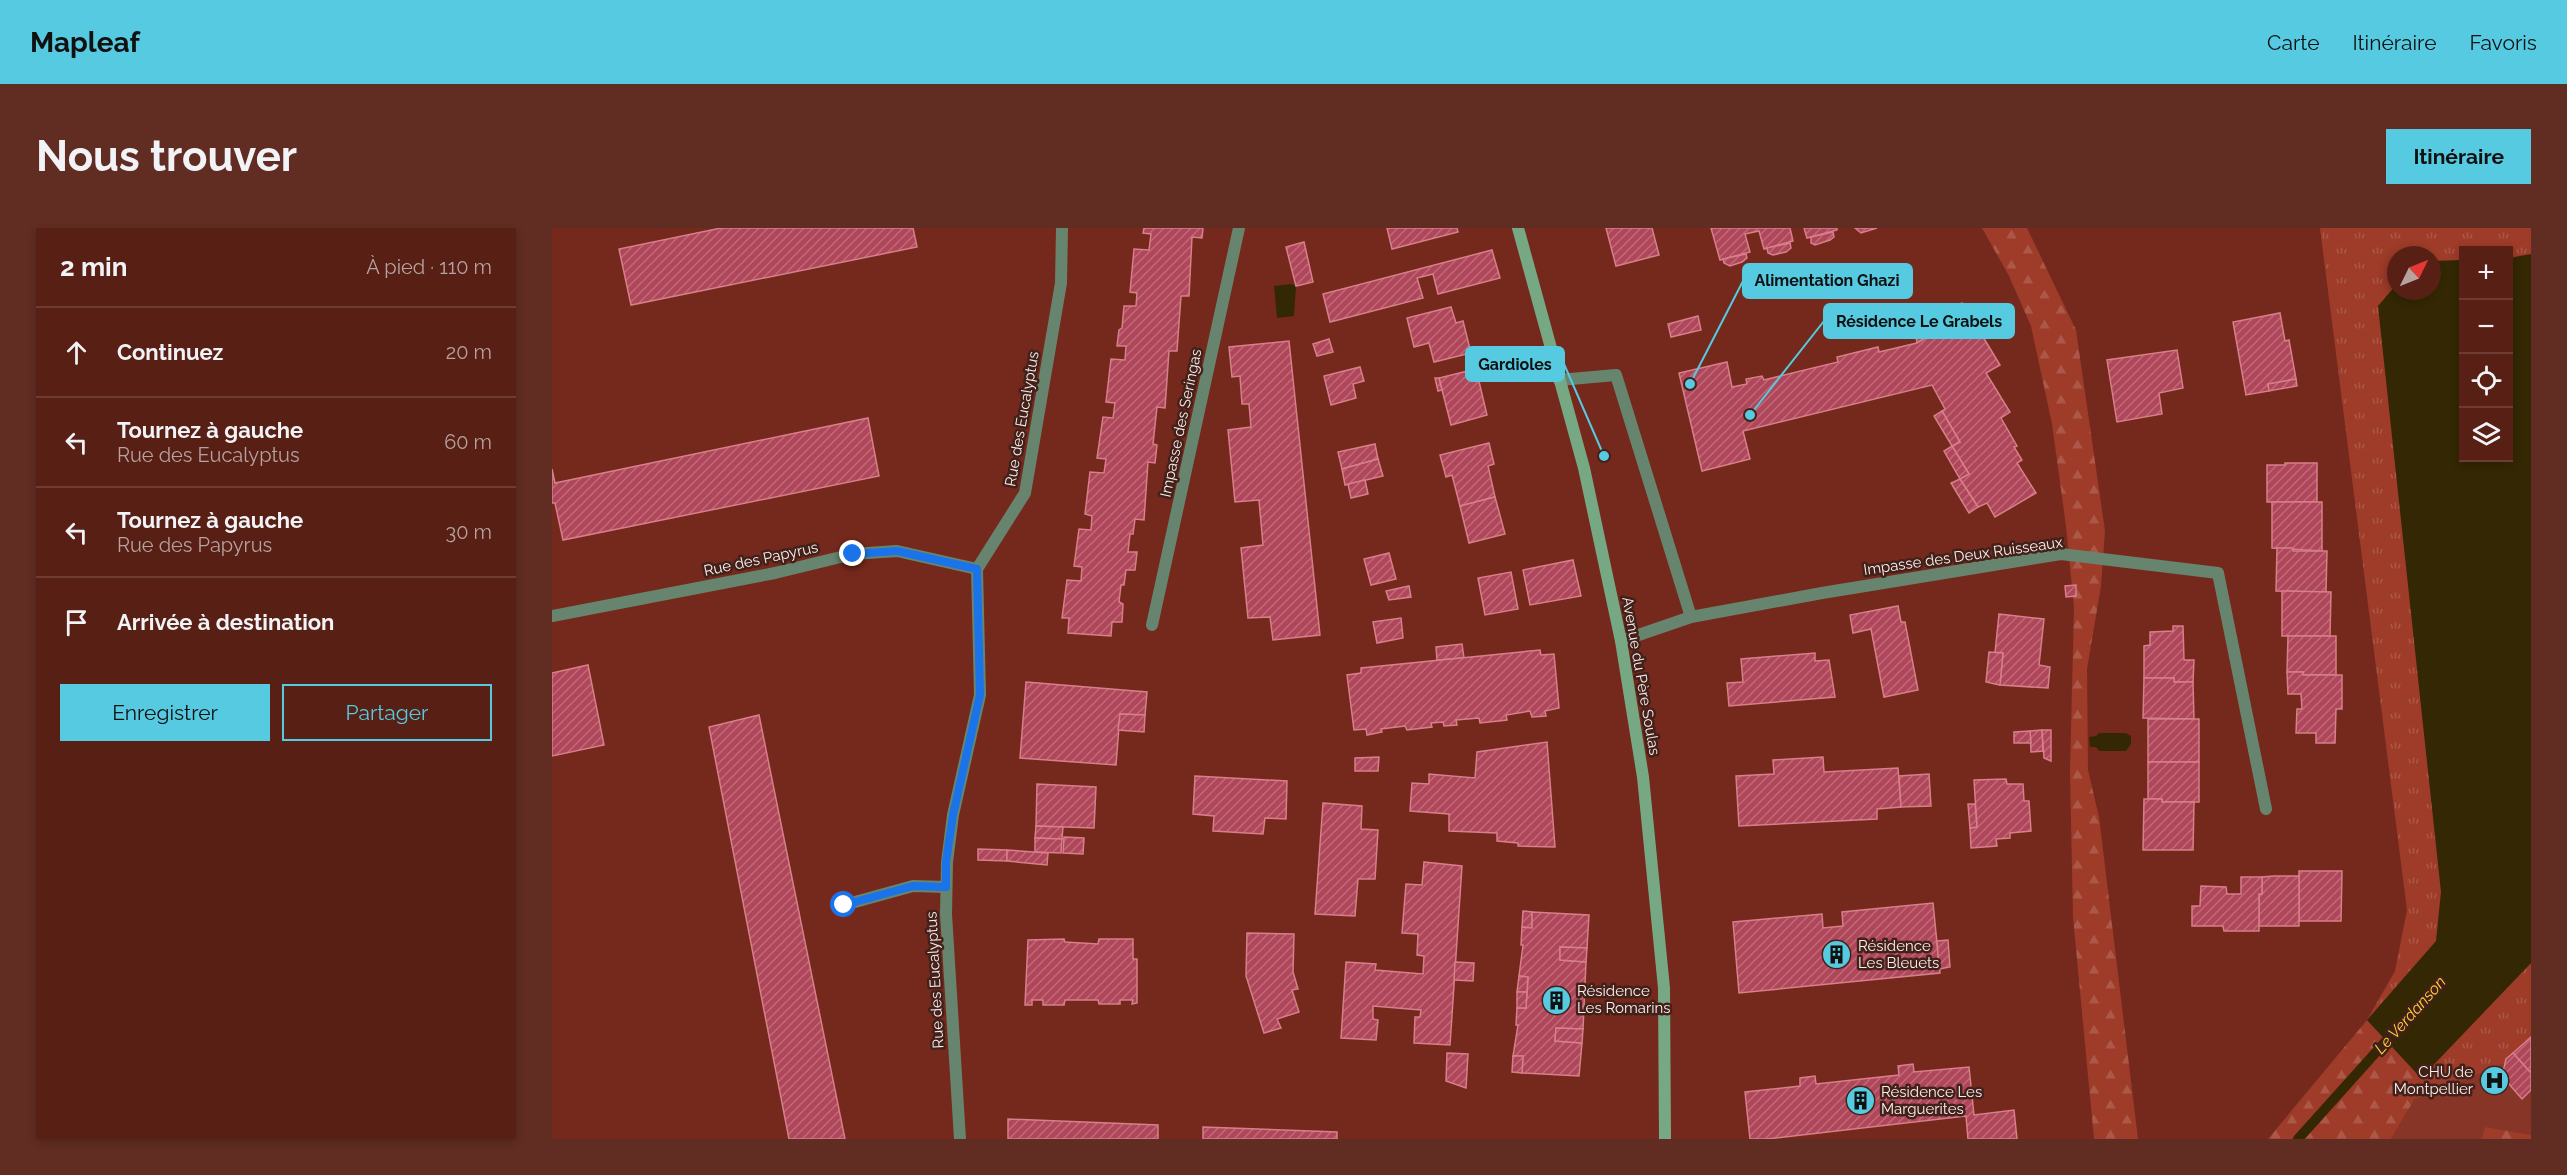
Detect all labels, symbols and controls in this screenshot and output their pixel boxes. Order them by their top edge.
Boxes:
text: Mapleaf [30,26,140,59]
text: Carte [2267,30,2319,55]
text: Itinéraire [2352,30,2436,55]
text: Favoris [2469,30,2537,55]
button: Itinéraire [2386,129,2531,184]
text: Nous trouver [36,132,297,181]
north arrow [2387,246,2441,300]
map controls [2459,246,2513,462]
button: + [2459,246,2513,300]
text: 2 min [60,252,127,282]
text: À pied · 110 m [366,255,492,279]
callout: Alimentation Ghazi [1743,264,1912,298]
text: Alimentation Ghazi [1754,271,1900,290]
button: − [2459,300,2513,354]
callout: Résidence Le Grabels [1824,304,2014,338]
text: Résidence Le Grabels [1836,312,2002,331]
icon: ahead [60,336,93,369]
text: Continuez [117,339,223,365]
text: 20 m [446,340,492,364]
street label: Impasse des Seringas [1156,347,1206,499]
callout: Gardioles [1466,347,1564,381]
street label: Rue des Eucalyptus [1001,350,1043,488]
button: locate [2459,354,2513,408]
text: Gardioles [1478,355,1552,374]
button: layers [2459,408,2513,462]
text: Tournez à gauche [117,417,303,443]
icon: left [60,426,93,459]
text: 60 m [444,430,492,454]
text: Rue des Eucalyptus [117,443,300,467]
text: Tournez à gauche [117,507,303,533]
icon: left [60,516,93,549]
text: 30 m [446,520,492,544]
text: Rue des Papyrus [117,533,272,557]
street label: Impasse des Deux Ruisseaux [1862,533,2064,579]
street label: Rue des Papyrus [702,538,820,580]
route end [839,540,865,566]
street label: Avenue du Père Soulas [1618,595,1664,757]
icon: arrive [60,606,93,639]
text: Arrivée à destination [117,609,334,635]
button: Enregistrer [60,684,270,741]
button: Partager [282,684,492,741]
route start [830,891,856,917]
street label: Rue des Eucalyptus [922,911,948,1049]
place label: Résidence Les Bleuets [1858,937,1939,972]
building icon: Résidence Les Bleuets [1821,939,1853,971]
water label: Le Verdanson [2370,972,2450,1058]
place label: Résidence Les Romarins [1577,982,1670,1017]
building icon: Résidence Les Romarins [1540,984,1572,1016]
place label: CHU de Montpellier [2394,1063,2474,1098]
hospital icon: CHU de Montpellier [2478,1065,2510,1097]
place label: Résidence Les Marguerites [1881,1083,1982,1118]
building icon: Résidence Les Marguerites [1844,1085,1876,1117]

